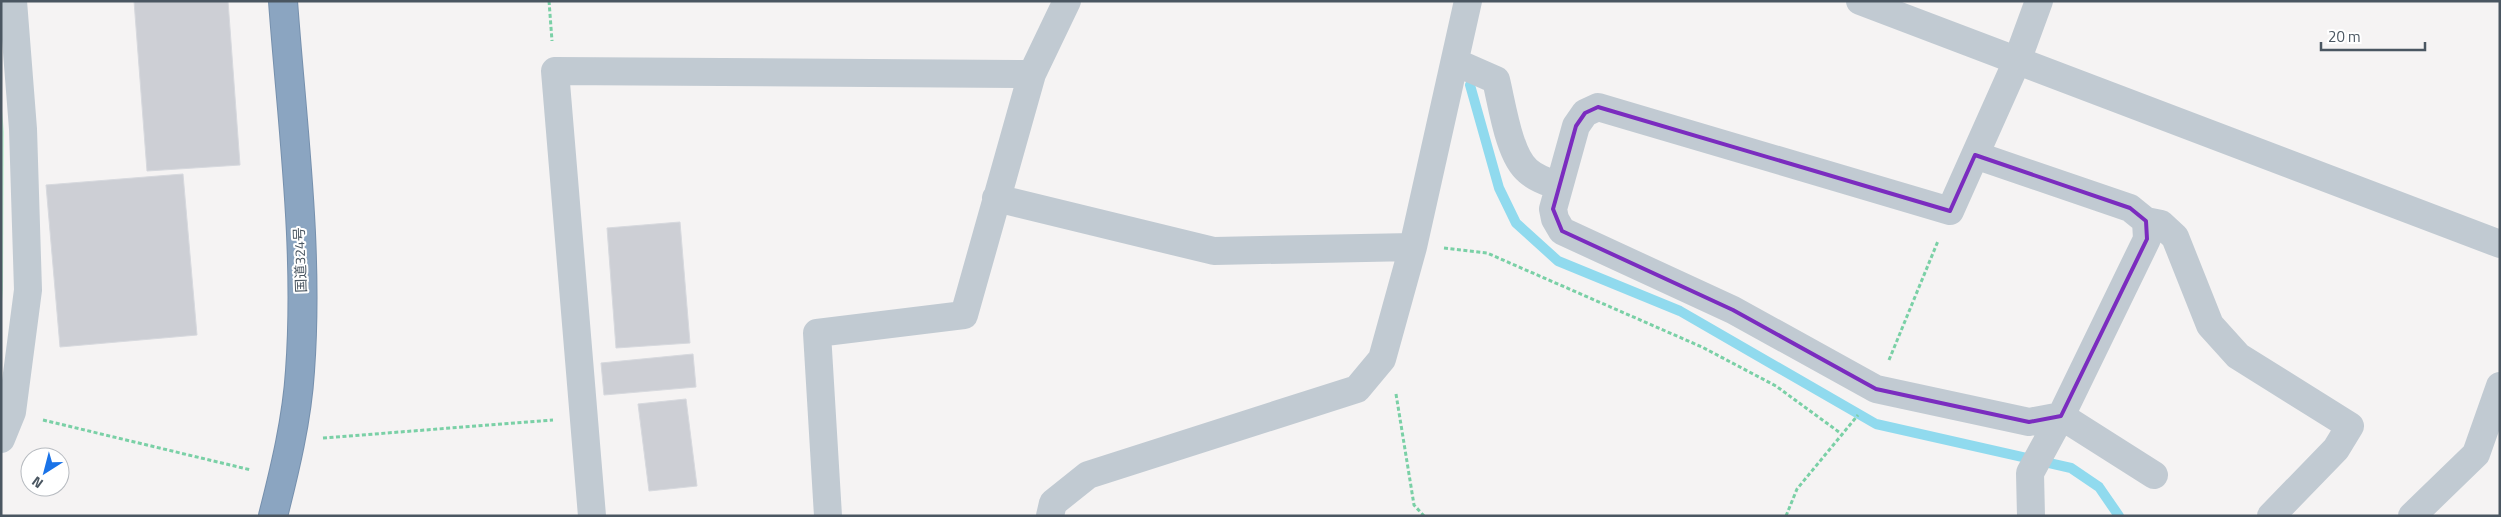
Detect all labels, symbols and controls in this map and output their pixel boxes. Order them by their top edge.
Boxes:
scale bar [2321,20,2425,52]
text: 20 m [2328,25,2361,48]
street label: 国道324号 [288,227,311,293]
north arrow [20,447,70,497]
text: N [27,472,47,494]

